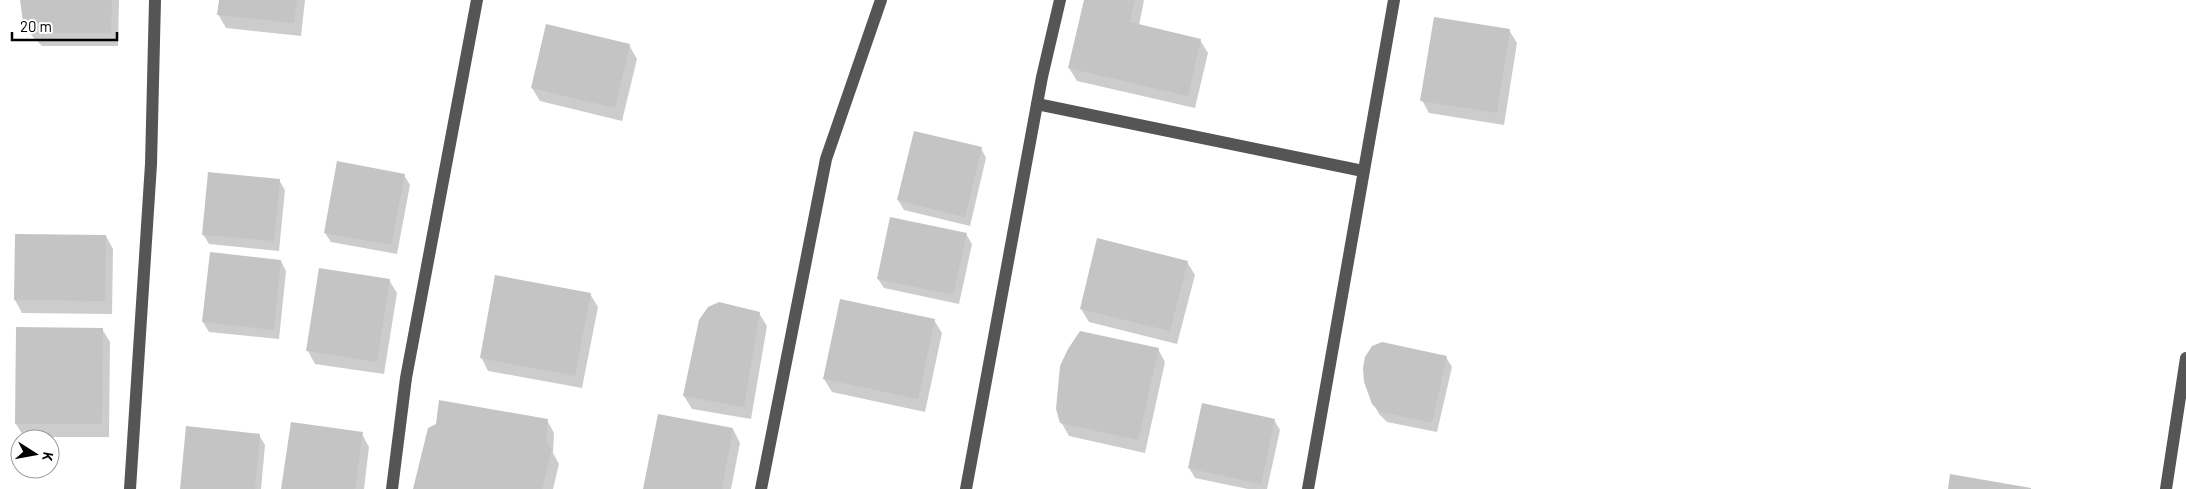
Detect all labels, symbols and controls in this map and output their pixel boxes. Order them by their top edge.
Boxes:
scale bar [12,10,118,42]
text: 20 m [20,17,52,35]
north arrow [10,429,60,479]
text: K [39,451,57,463]

